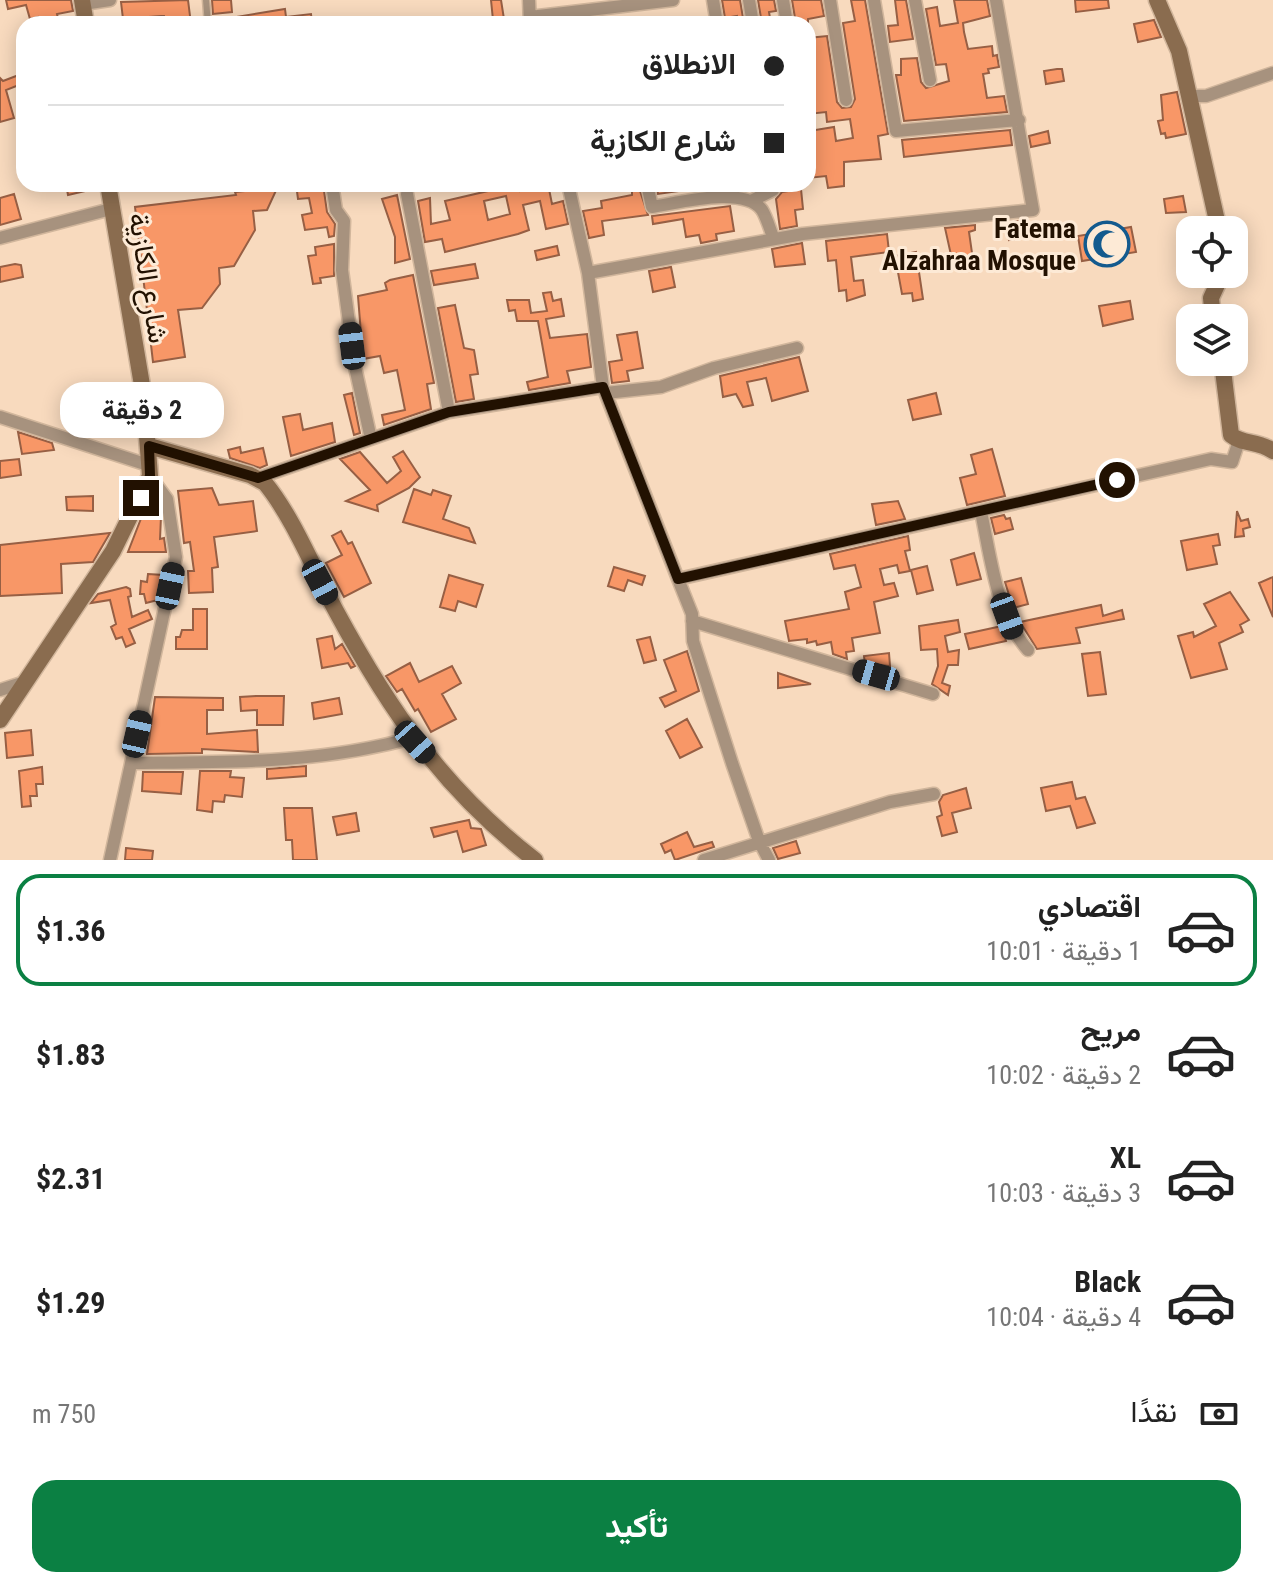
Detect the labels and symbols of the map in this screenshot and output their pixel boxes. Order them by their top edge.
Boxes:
street label: شارع الكازية [120,210,175,346]
place label: Fatema Alzahraa Mosque [882,212,1076,277]
mosque icon: Fatema Alzahraa Mosque [1083,220,1131,268]
car [337,321,367,371]
callout: 2 دقيقة [59,382,223,438]
route start [1099,462,1135,498]
route end [123,480,159,516]
car [298,555,342,609]
car [153,560,187,612]
car [988,589,1026,643]
car [850,657,902,693]
car [120,708,154,760]
car [390,716,440,768]

